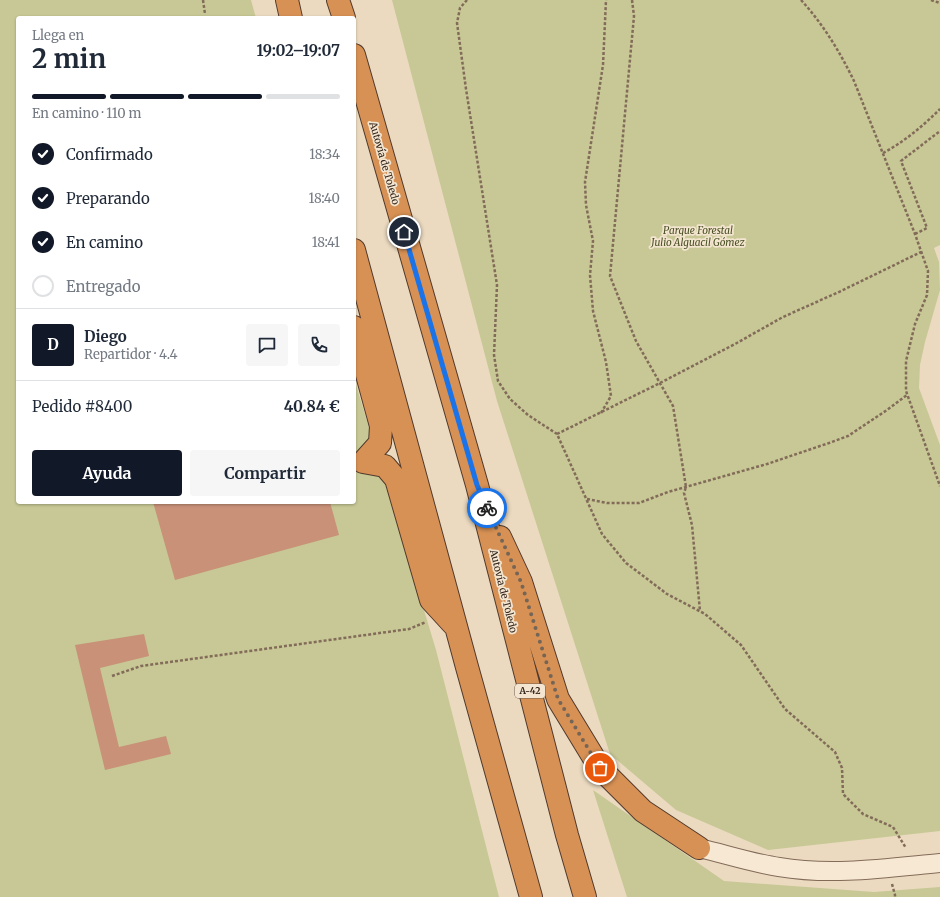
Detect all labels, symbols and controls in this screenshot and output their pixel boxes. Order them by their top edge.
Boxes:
text: Llega en [32,27,84,44]
text: 19:02–19:07 [257,41,340,60]
text: 2 min [32,42,106,75]
text: En camino · 110 m [32,105,142,122]
street label: Autovía de Toledo [366,119,403,206]
icon: check [32,143,54,165]
text: Confirmado [66,145,153,164]
text: 18:34 [309,146,340,163]
icon: check [32,187,54,209]
text: Preparando [66,189,150,208]
text: 18:40 [308,190,340,207]
pin [387,215,421,249]
icon: home [393,221,415,243]
park label: Parque Forestal Julio Alguacil Gómez [650,224,746,249]
icon: check [32,231,54,253]
text: En camino [66,233,143,252]
text: 18:41 [312,234,340,251]
text: Entregado [66,277,140,296]
button: chat [246,324,288,366]
button: phone [298,324,340,366]
text: Diego [84,327,127,346]
text: D [47,335,59,354]
text: Repartidor · 4.4 [84,346,178,363]
text: Pedido #8400 [32,397,132,416]
text: 40.84 € [284,397,340,416]
button: Ayuda [32,450,182,496]
button: Compartir [190,450,340,496]
courier [467,488,507,528]
icon: bike [476,497,498,519]
street label: Autovía de Toledo [487,547,520,634]
road number: A-42 [515,684,545,698]
pin [583,751,617,785]
icon: bag [589,757,611,779]

